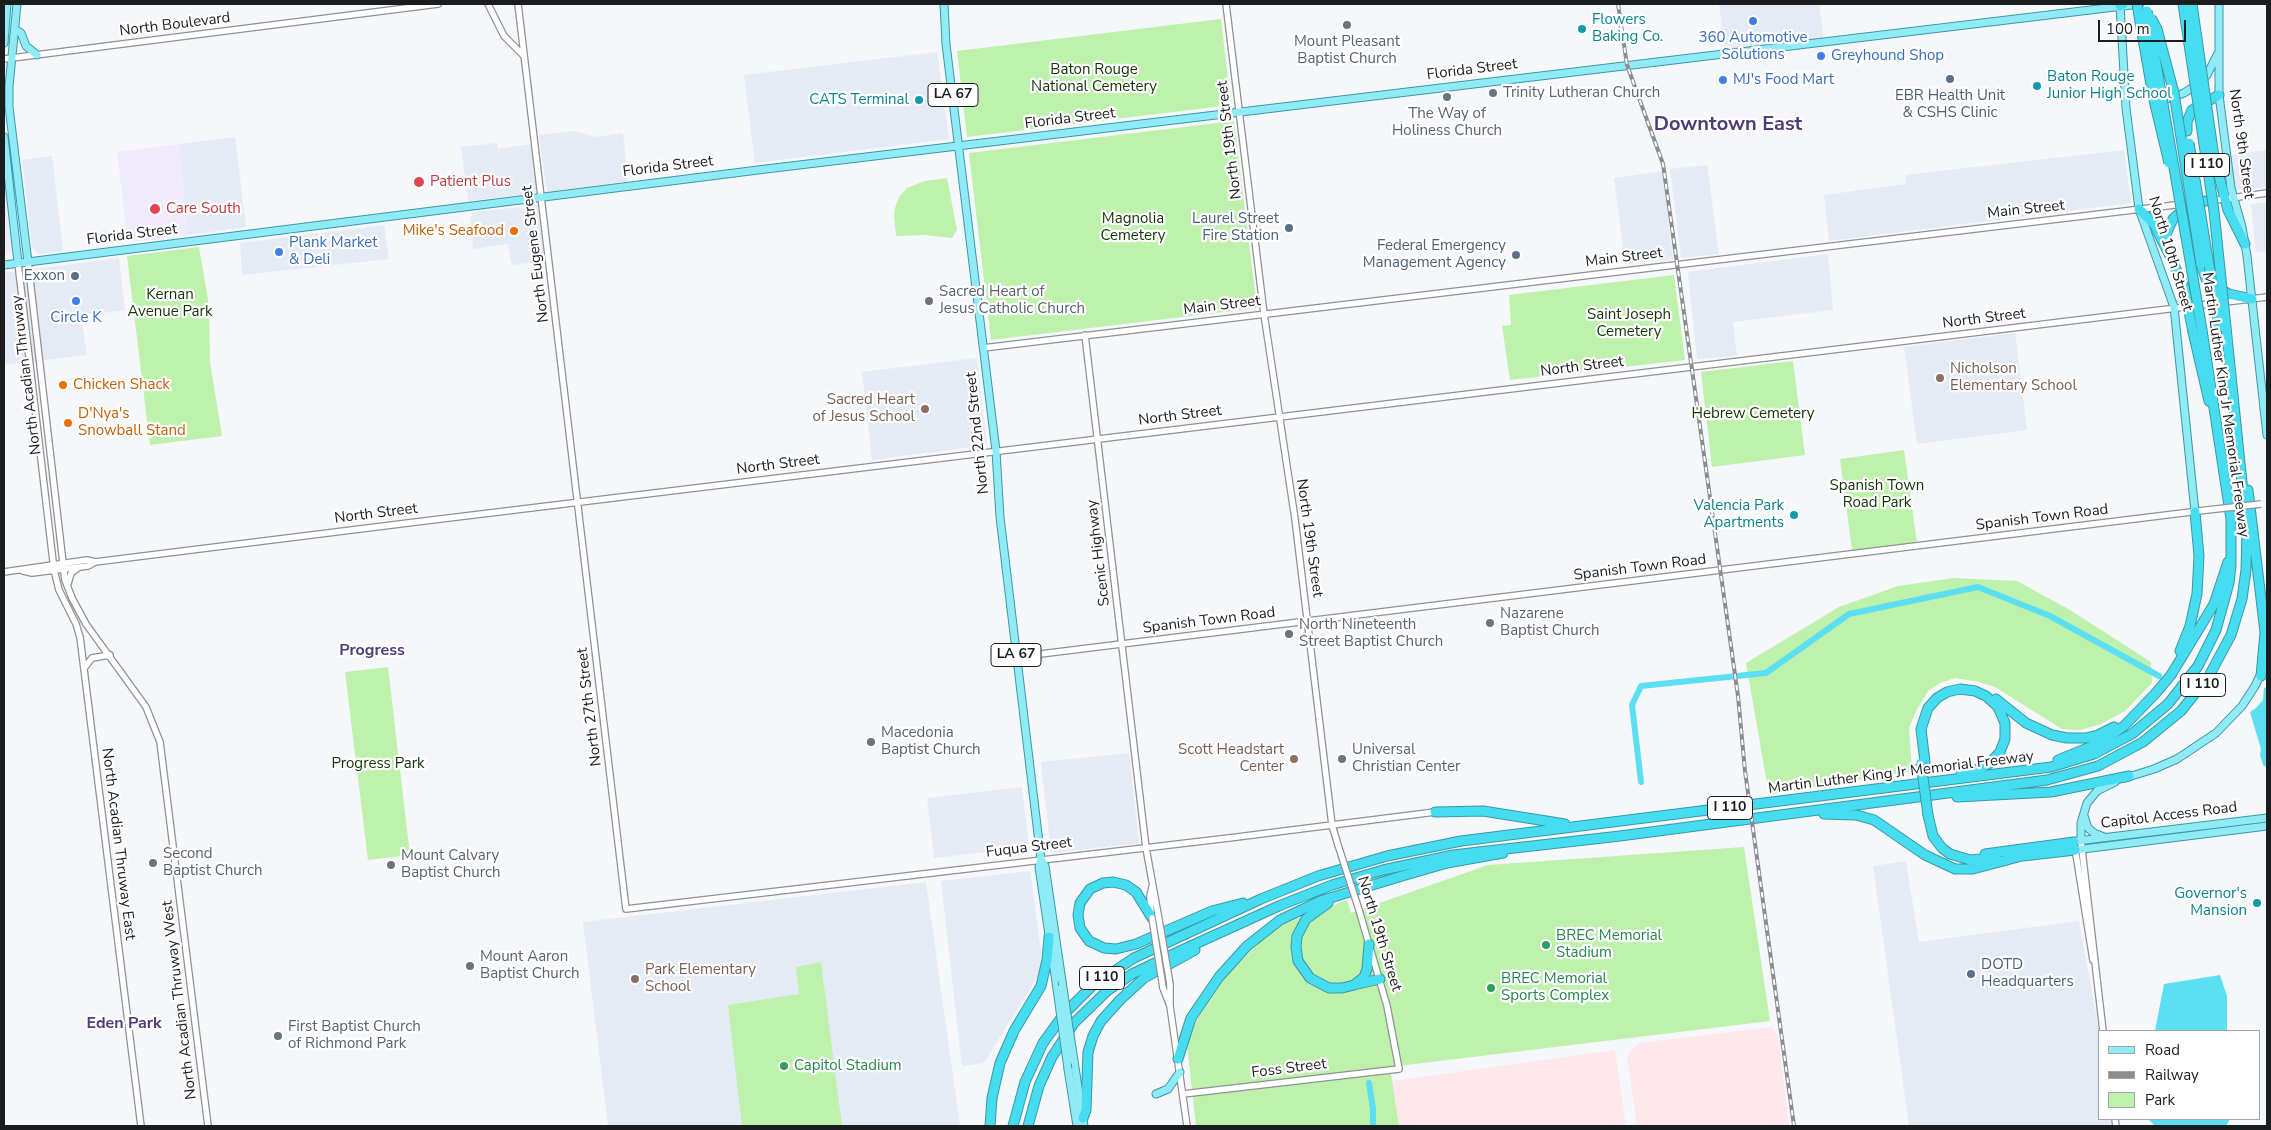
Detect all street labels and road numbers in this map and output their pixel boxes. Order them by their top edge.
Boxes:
street label: North Boulevard [119,9,231,41]
street label: Florida Street [1426,56,1518,84]
street label: North 19th Street [1214,80,1246,200]
road number: LA 67 [928,84,978,106]
street label: North 9th Street [2224,88,2258,200]
street label: Florida Street [1024,105,1116,133]
street label: Florida Street [622,153,714,181]
road number: I 110 [2184,154,2230,176]
street label: North Eugene Street [519,184,553,324]
street label: North 10th Street [2144,194,2196,314]
street label: Main Street [1986,197,2066,223]
street label: Florida Street [86,221,178,249]
street label: Main Street [1584,244,1664,272]
street label: Martin Luther King Jr Memorial Freeway [2197,271,2253,539]
street label: Main Street [1182,292,1262,320]
street label: North Acadian Thruway [8,294,46,456]
street label: North Street [1941,305,2027,333]
street label: North Street [1539,353,1625,381]
street label: North 22nd Street [963,371,993,495]
street label: North Street [1137,402,1223,430]
street label: North Street [735,451,821,479]
street label: North 19th Street [1292,478,1326,598]
street label: Scenic Highway [1084,499,1114,607]
street label: North Street [333,500,419,528]
street label: Spanish Town Road [1975,501,2109,535]
street label: Spanish Town Road [1573,551,1707,585]
street label: Spanish Town Road [1142,604,1276,638]
road number: LA 67 [991,644,1041,666]
street label: North 27th Street [574,647,606,767]
road number: I 110 [2180,674,2226,696]
street label: North Acadian Thruway East [97,747,139,941]
street label: Martin Luther King Jr Memorial Freeway [1767,748,2035,798]
road number: I 110 [1708,796,1752,820]
street label: Capitol Access Road [2100,799,2238,833]
street label: Fuqua Street [985,834,1073,862]
street label: North 19th Street [1353,874,1405,994]
street label: North Acadian Thruway West [159,899,201,1101]
road number: I 110 [1080,966,1124,990]
street label: Foss Street [1250,1055,1328,1083]

